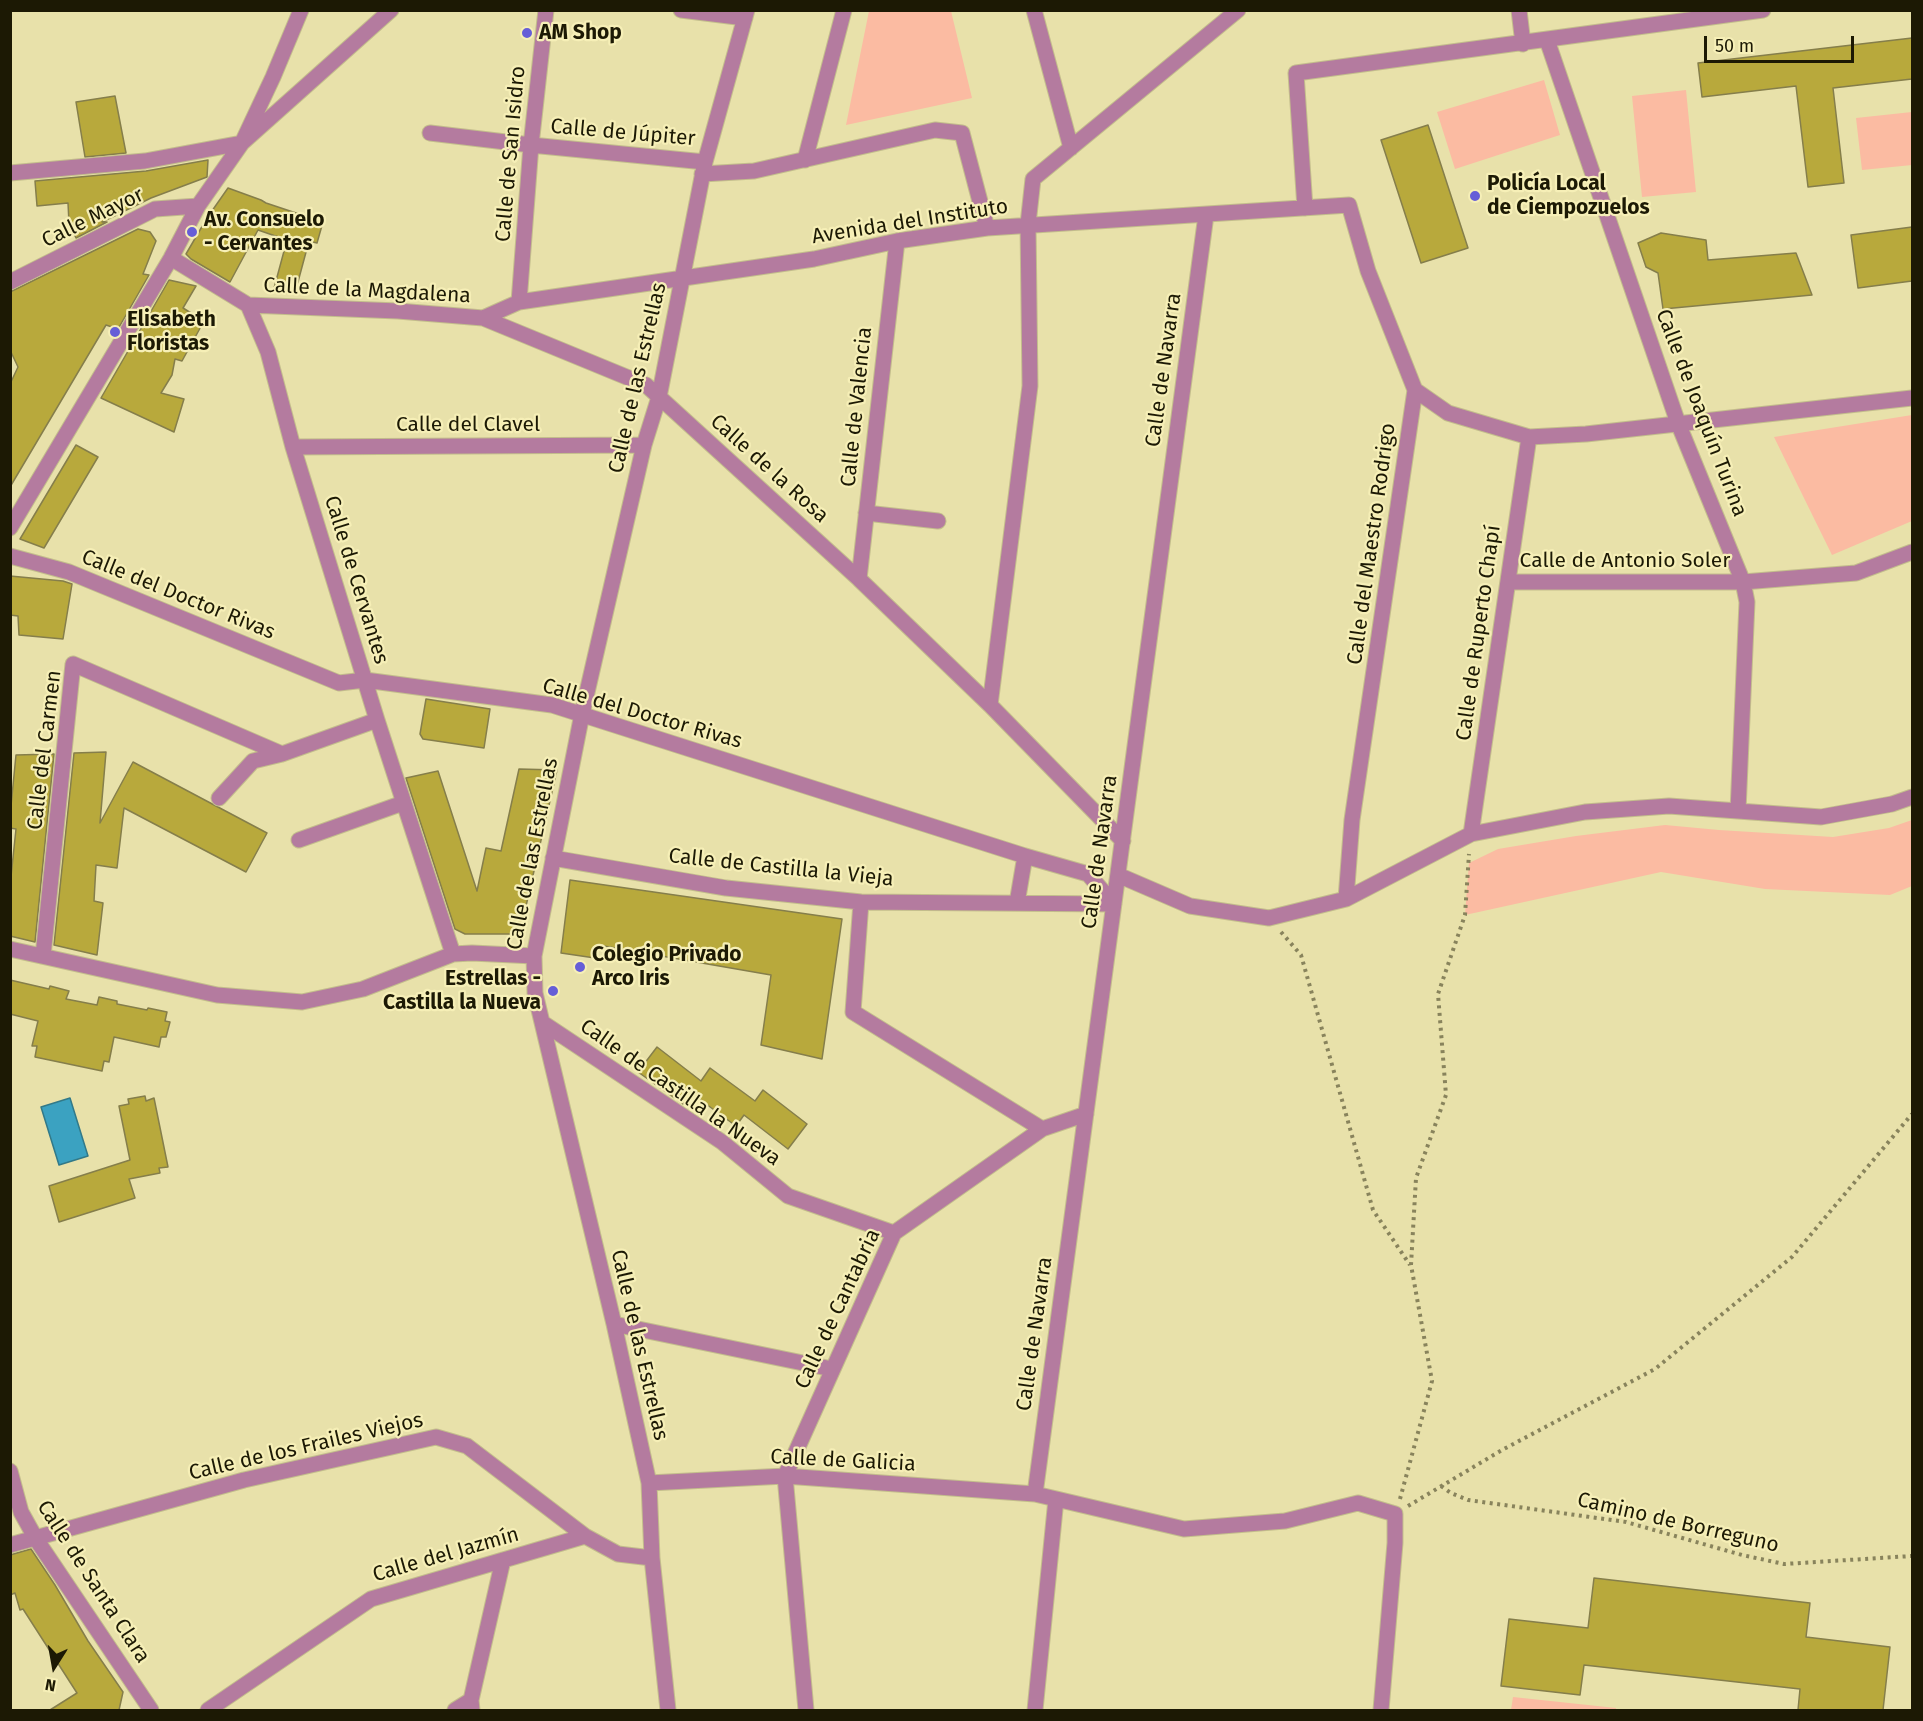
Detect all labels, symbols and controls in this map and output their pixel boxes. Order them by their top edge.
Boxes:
place label: AM Shop [539,20,622,46]
scale bar [1707,24,1857,62]
marker: AM Shop [520,26,534,40]
text: 50 m [1715,35,1754,57]
street label: Calle de San Isidro [491,65,531,243]
street label: Calle de Júpiter [549,114,697,152]
place label: Policía Local de Ciempozuelos [1487,171,1650,221]
street label: Calle Mayor [38,183,148,253]
marker: Policía Local de Ciempozuelos [1468,189,1482,203]
street label: Avenida del Instituto [810,194,1010,250]
place label: Av. Consuelo - Cervantes [204,207,325,257]
marker: Av. Consuelo - Cervantes [185,225,199,239]
street label: Calle de la Magdalena [263,273,471,309]
street label: Calle de las Estrellas [604,280,672,476]
street label: Calle de Navarra [1141,291,1187,449]
street label: Calle de Joaquín Turina [1650,306,1752,520]
place label: Elisabeth Floristas [127,307,216,357]
marker: Elisabeth Floristas [108,325,122,339]
street label: Calle de Valencia [836,326,878,488]
street label: Calle de la Rosa [705,409,833,529]
street label: Calle del Clavel [396,412,540,438]
street label: Calle del Maestro Rodrigo [1343,422,1401,666]
street label: Calle de Cervantes [318,493,394,667]
street label: Calle de Ruperto Chapí [1451,524,1507,742]
street label: Calle del Doctor Rivas [78,545,278,645]
street label: Calle de Antonio Soler [1520,548,1730,574]
street label: Calle del Carmen [23,669,67,831]
street label: Calle del Doctor Rivas [539,673,745,755]
street label: Calle de las Estrellas [502,756,564,952]
street label: Calle de Navarra [1077,773,1123,931]
street label: Calle de Castilla la Vieja [667,844,895,892]
place label: Colegio Privado Arco Iris [592,942,742,992]
marker: Colegio Privado Arco Iris [573,960,587,974]
place label: Estrellas - Castilla la Nueva [383,966,541,1016]
marker: Estrellas - Castilla la Nueva [546,984,560,998]
street label: Calle de Castilla la Nueva [575,1014,785,1172]
street label: Calle de Cantabria [790,1225,886,1393]
street label: Calle de las Estrellas [605,1247,673,1443]
street label: Calle de Navarra [1012,1255,1058,1413]
street label: Calle de los Frailes Viejos [187,1408,425,1486]
street label: Calle de Galicia [770,1445,916,1477]
street label: Camino de Borreguno [1575,1488,1781,1558]
street label: Calle de Santa Clara [31,1496,155,1668]
street label: Calle del Jazmín [370,1522,522,1588]
north arrow [24,1637,84,1697]
text: N [43,1675,57,1695]

